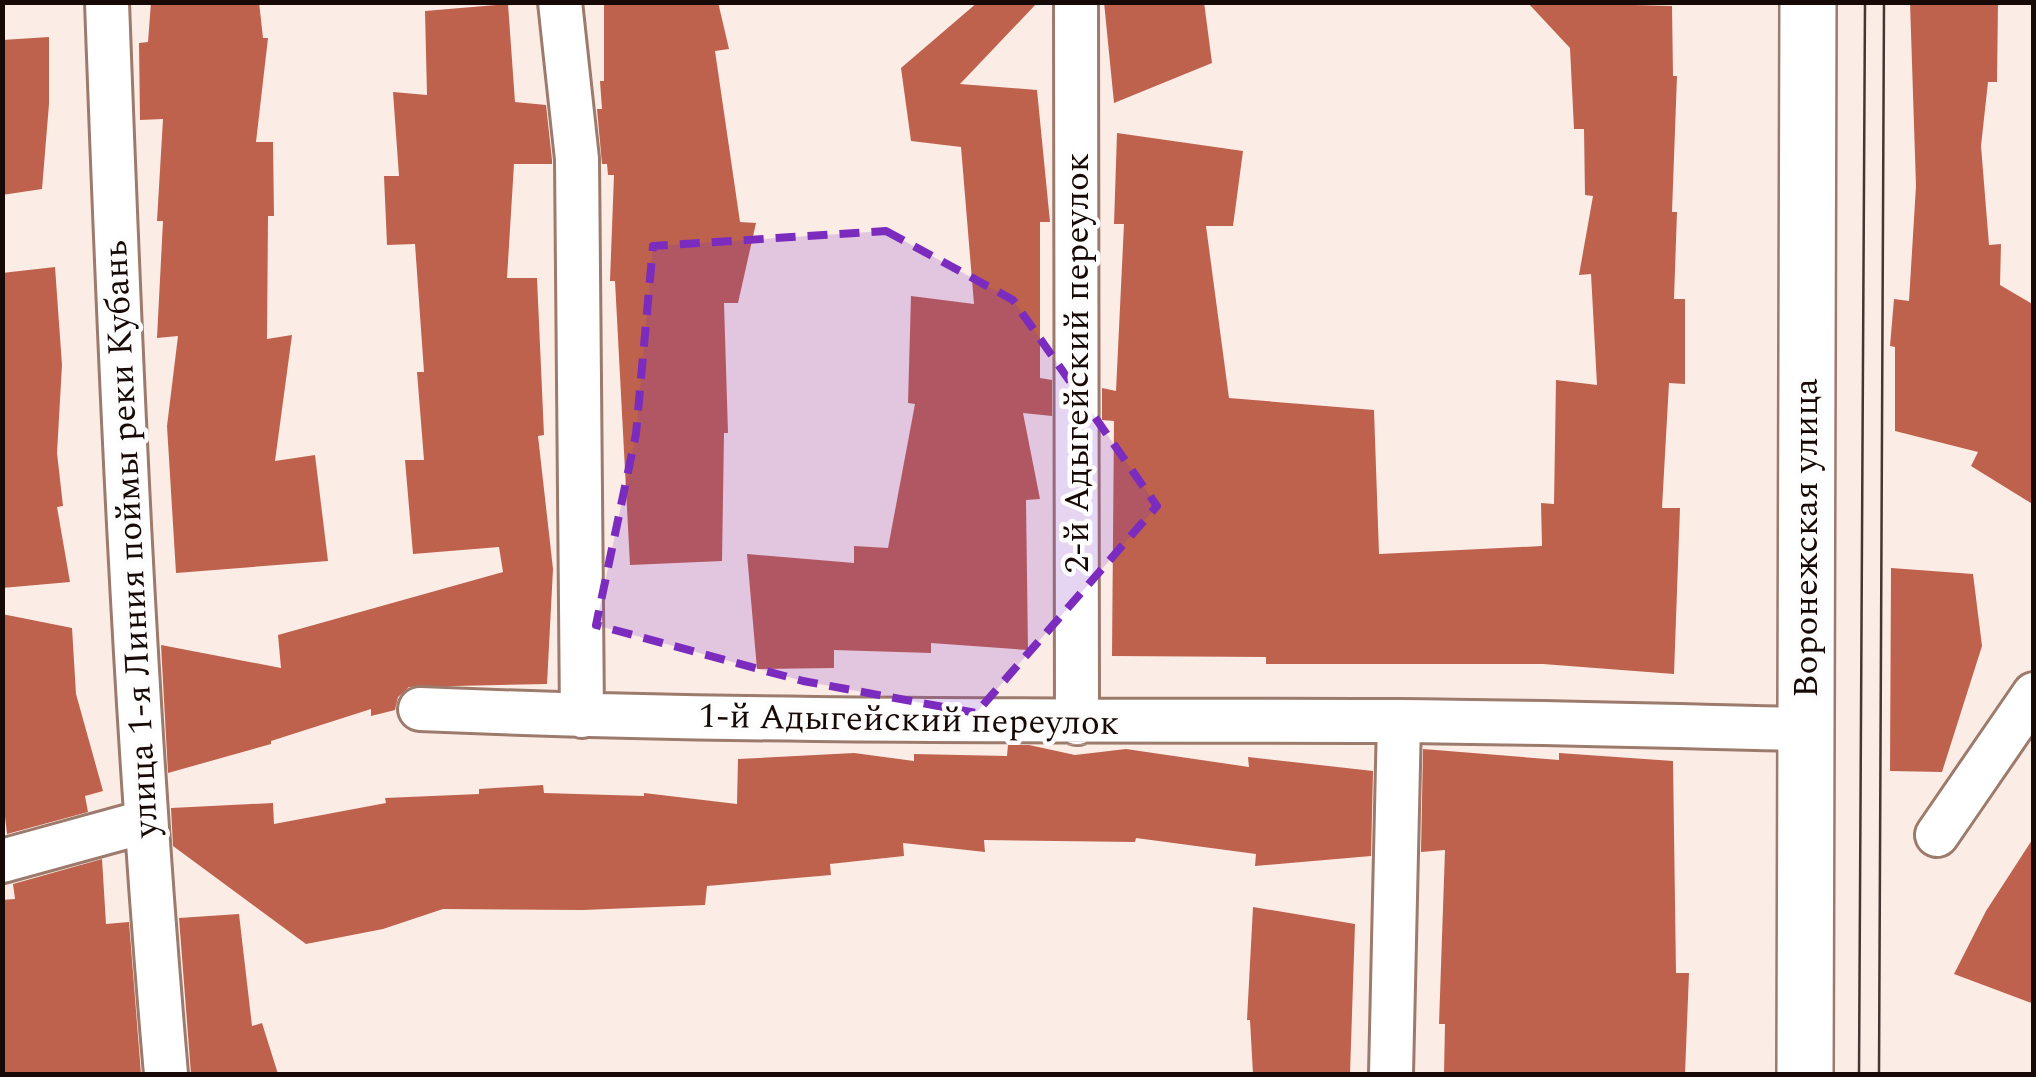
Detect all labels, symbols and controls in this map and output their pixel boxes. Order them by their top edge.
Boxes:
street label: 2-й Адыгейский переулок [1051,153,1104,573]
street label: улица 1-я Линия поймы реки Кубань [89,239,173,840]
street label: Воронежская улица [1780,378,1833,698]
street label: 1-й Адыгейский переулок [698,690,1120,750]

